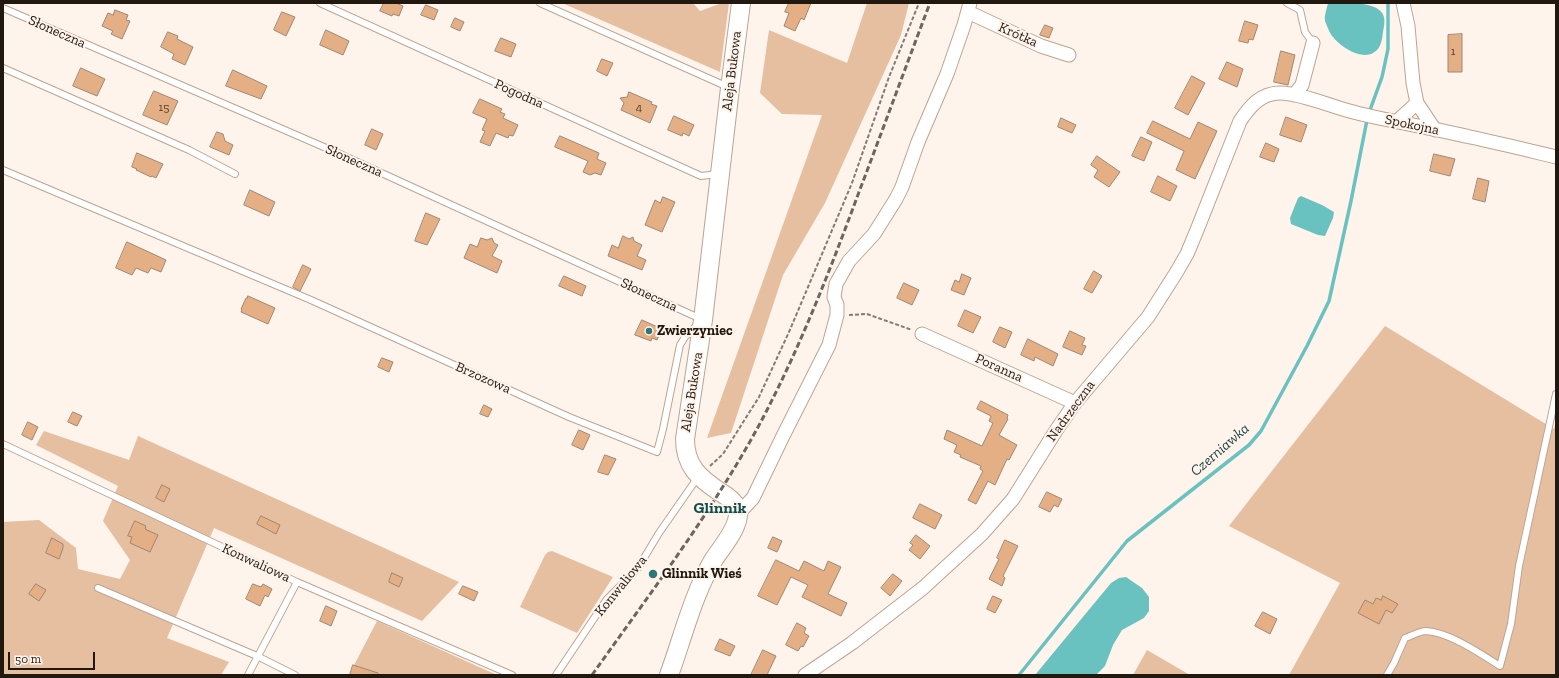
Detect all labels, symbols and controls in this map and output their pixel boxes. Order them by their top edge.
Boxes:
street label: Słoneczna [26,12,88,52]
street label: Krótka [996,19,1040,51]
street label: Aleja Bukowa [719,30,745,112]
house number: 1 [1451,45,1455,59]
street label: Pogodna [492,76,546,112]
house number: 15 [159,101,169,115]
house number: 4 [636,101,642,115]
street label: Spokojna [1383,111,1441,139]
street label: Słoneczna [323,141,385,181]
street label: Słoneczna [618,275,680,315]
place label: Zwierzyniec [657,323,733,339]
marker: Zwierzyniec [644,326,654,336]
street label: Poranna [973,350,1025,386]
street label: Aleja Bukowa [677,351,707,433]
street label: Brzozowa [453,358,513,398]
street label: Nadrzeczna [1043,377,1099,445]
water label: Czerniawka [1187,420,1253,480]
district label: Glinnik [694,498,746,518]
street label: Konwaliowa [219,540,293,586]
street label: Konwaliowa [591,552,651,620]
place label: Glinnik Wieś [662,566,742,582]
marker: Glinnik Wieś [647,568,659,580]
scale bar [10,644,97,670]
text: 50 m [15,652,41,666]

